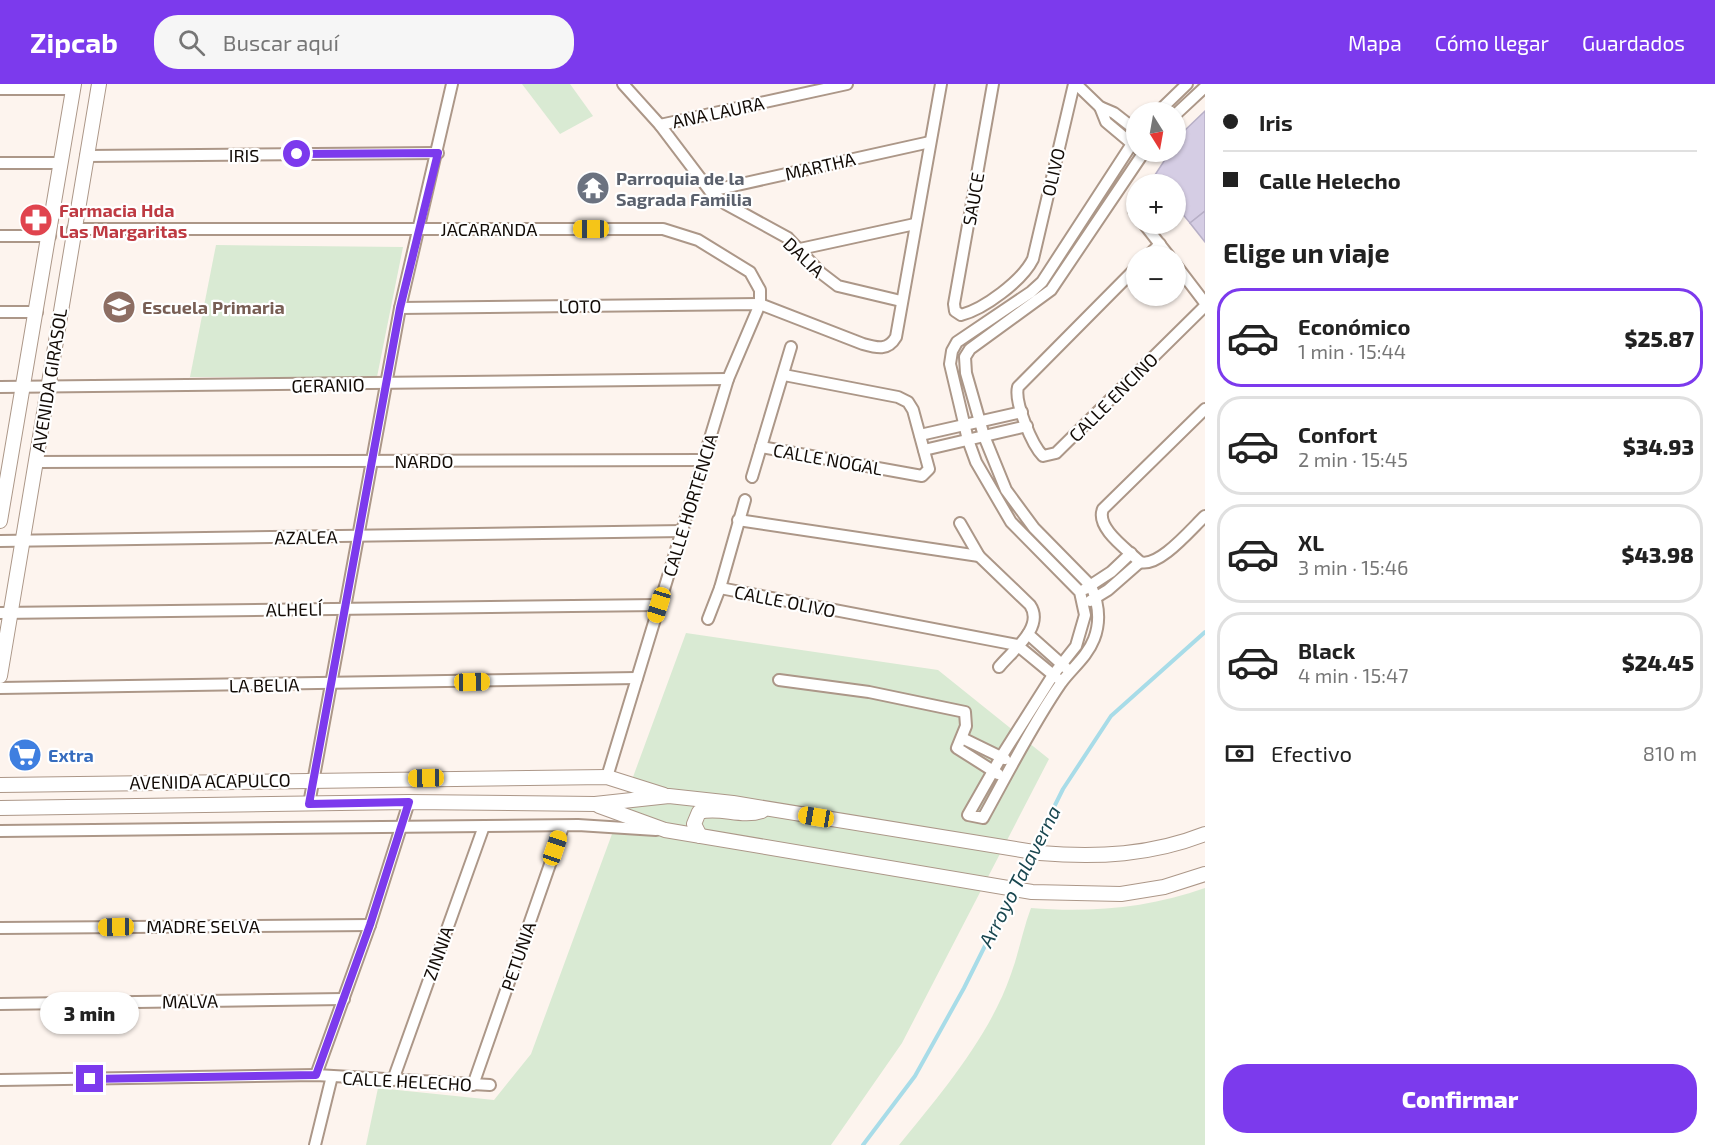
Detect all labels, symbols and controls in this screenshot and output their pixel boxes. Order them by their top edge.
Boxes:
search box [154,15,574,69]
text: Zipcab [30,25,118,59]
icon: search [175,26,208,59]
text: Buscar aquí [223,29,339,55]
text: Mapa [1348,30,1402,55]
text: Cómo llegar [1435,30,1549,55]
text: Guardados [1582,30,1685,55]
street label: ANA LAURA [670,91,767,132]
north arrow [1126,102,1186,162]
map controls [1126,102,1186,306]
text: Iris [1259,109,1293,135]
route start [283,140,310,167]
street label: IRIS [229,144,259,166]
street label: OLIVO [1037,146,1069,198]
street label: MARTHA [783,147,858,185]
place label: Parroquia de la Sagrada Familia [616,167,752,210]
text: Calle Helecho [1259,167,1401,193]
temple icon: Parroquia de la Sagrada Familia [575,170,611,206]
street label: SAUCE [958,171,988,227]
button: + [1126,174,1186,234]
place label: Farmacia Hda Las Margaritas [59,199,187,242]
pharmacy icon: Farmacia Hda Las Margaritas [18,202,54,238]
street label: JACARANDA [441,218,538,240]
car [573,220,609,238]
street label: DALIA [779,232,830,282]
text: Elige un viaje [1223,236,1390,268]
button: − [1126,246,1186,306]
school or university icon: Escuela Primaria [101,289,137,325]
street label: LOTO [558,295,602,317]
place label: Escuela Primaria [142,296,285,318]
street label: AVENIDA GIRASOL [27,306,71,454]
icon: car [1226,311,1280,365]
text: Económico [1298,313,1410,339]
text: $25.87 [1624,325,1694,351]
text: 1 min · 15:44 [1298,339,1406,363]
street label: CALLE ENCINO [1064,348,1162,446]
street label: GERANIO [291,373,365,397]
icon: car [1226,419,1280,473]
text: Confort [1298,421,1377,447]
street label: CALLE HORTENCIA [658,430,722,579]
text: $34.93 [1623,433,1694,459]
street label: CALLE NOGAL [772,439,884,479]
text: 2 min · 15:45 [1298,447,1408,471]
street label: NARDO [395,450,454,472]
street label: AZALEA [274,525,339,549]
icon: car [1226,527,1280,581]
text: XL [1298,529,1324,555]
text: $43.98 [1622,541,1694,567]
text: 3 min · 15:46 [1298,555,1408,579]
street label: CALLE OLIVO [732,580,838,622]
car [645,585,673,625]
street label: ALHELÍ [266,597,324,620]
icon: car [1226,635,1280,689]
text: Black [1298,637,1355,663]
text: $24.45 [1622,649,1694,675]
text: 4 min · 15:47 [1298,663,1408,687]
street label: LA BELIA [229,673,300,697]
car [454,673,490,691]
supermarket icon: Extra [7,737,43,773]
icon: cash [1223,737,1256,770]
text: Efectivo [1271,740,1352,766]
text: 810 m [1643,741,1697,765]
place label: Extra [48,744,94,766]
street label: AVENIDA ACAPULCO [129,769,291,793]
car [408,769,444,787]
water label: Arroyo Talaverna [972,801,1066,952]
car [797,805,835,829]
car [541,828,569,868]
street label: MADRE SELVA [146,915,261,937]
car [98,918,134,936]
street label: PETUNIA [496,918,540,994]
street label: ZINNIA [418,922,458,983]
street label: MALVA [162,989,219,1012]
callout: 3 min [40,992,140,1034]
text: 3 min [64,1001,115,1025]
button: Confirmar [1223,1064,1697,1133]
route end [76,1065,103,1092]
street label: CALLE HELECHO [342,1067,472,1095]

